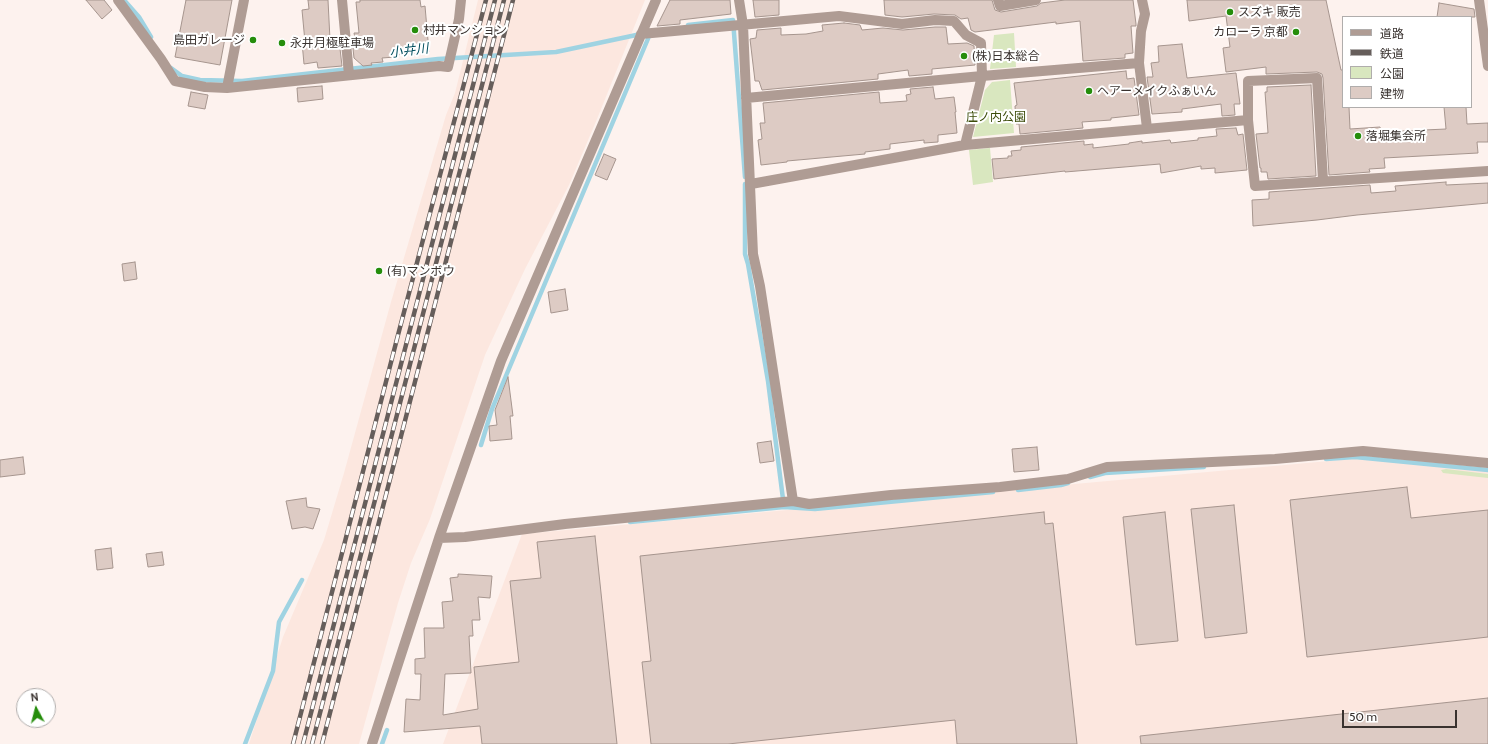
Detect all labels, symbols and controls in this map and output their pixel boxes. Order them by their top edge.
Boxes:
place label: スズキ 販売 [1238,5,1301,19]
marker: スズキ 販売 [1225,7,1235,17]
legend [1342,16,1472,108]
place label: 村井マンション [423,23,507,37]
marker: 村井マンション [410,25,420,35]
place label: カローラ 京都 [1213,25,1288,39]
text: 道路 [1380,26,1404,41]
marker: カローラ 京都 [1291,27,1301,37]
place label: 島田ガレージ [173,33,245,47]
marker: 島田ガレージ [248,35,258,45]
place label: 永井月極駐車場 [290,36,374,50]
marker: 永井月極駐車場 [277,38,287,48]
water label: 小井川 [389,41,429,61]
text: 鉄道 [1380,46,1404,61]
place label: (株)日本総合 [972,49,1040,63]
marker: (株)日本総合 [959,51,969,61]
text: 公園 [1380,66,1404,81]
place label: ヘアーメイクふぁいん [1097,84,1216,98]
marker: ヘアーメイクふぁいん [1084,86,1094,96]
text: 建物 [1380,86,1404,101]
park label: 庄ノ内公園 [966,110,1026,124]
place label: 落堀集会所 [1366,129,1426,143]
marker: 落堀集会所 [1353,131,1363,141]
place label: (有)マンボウ [387,264,455,278]
marker: (有)マンボウ [374,266,384,276]
north arrow [16,688,56,728]
text: N [30,690,39,705]
scale bar [1344,702,1459,728]
text: 50 m [1349,709,1377,724]

